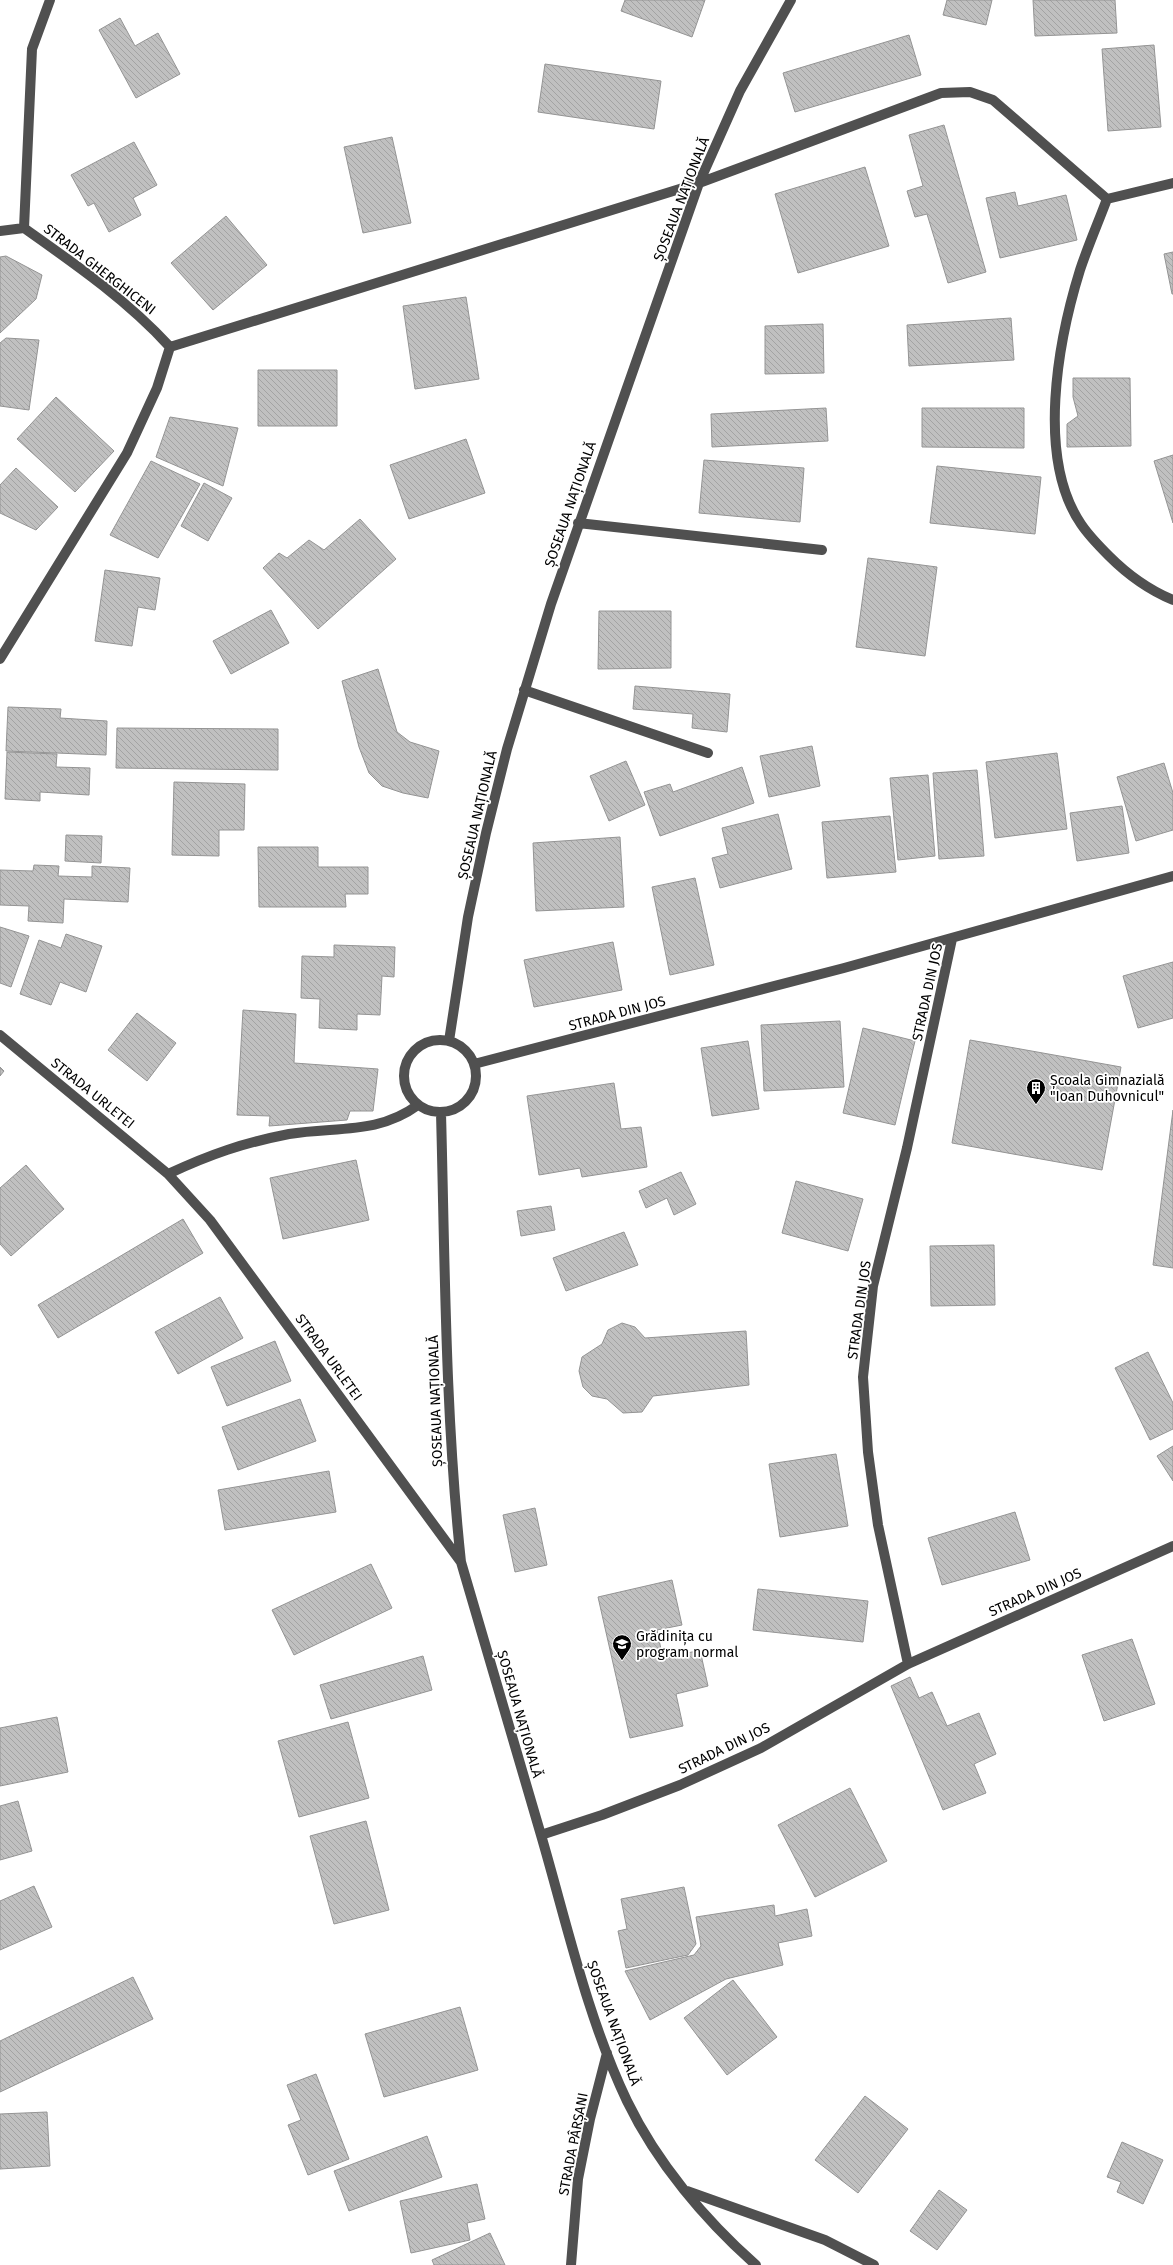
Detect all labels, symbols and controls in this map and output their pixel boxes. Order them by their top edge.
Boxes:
street label: ȘOSEAUA NAȚIONALĂ [650,135,714,264]
street label: STRADA GHERGHICENI [40,220,159,318]
street label: ȘOSEAUA NAȚIONALĂ [541,439,601,570]
street label: ȘOSEAUA NAȚIONALĂ [454,749,502,881]
street label: STRADA DIN JOS [909,941,946,1043]
street label: STRADA DIN JOS [567,992,668,1035]
street label: STRADA URLETEI [47,1054,138,1132]
place label: Școala Gimnazială "Ioan Duhovnicul" [1050,1072,1165,1105]
building icon: Școala Gimnazială "Ioan Duhovnicul" [1025,1077,1047,1105]
street label: STRADA DIN JOS [844,1259,875,1361]
street label: STRADA URLETEI [292,1311,366,1404]
street label: ȘOSEAUA NAȚIONALĂ [425,1335,447,1467]
street label: STRADA DIN JOS [986,1564,1085,1620]
place label: Grădinița cu program normal [636,1628,738,1661]
school or university icon: Grădinița cu program normal [611,1633,633,1661]
street label: ȘOSEAUA NAȚIONALĂ [492,1648,546,1780]
street label: STRADA DIN JOS [676,1719,773,1778]
street label: ȘOSEAUA NAȚIONALĂ [582,1958,644,2088]
street label: STRADA PÂRȘANI [554,2091,593,2197]

